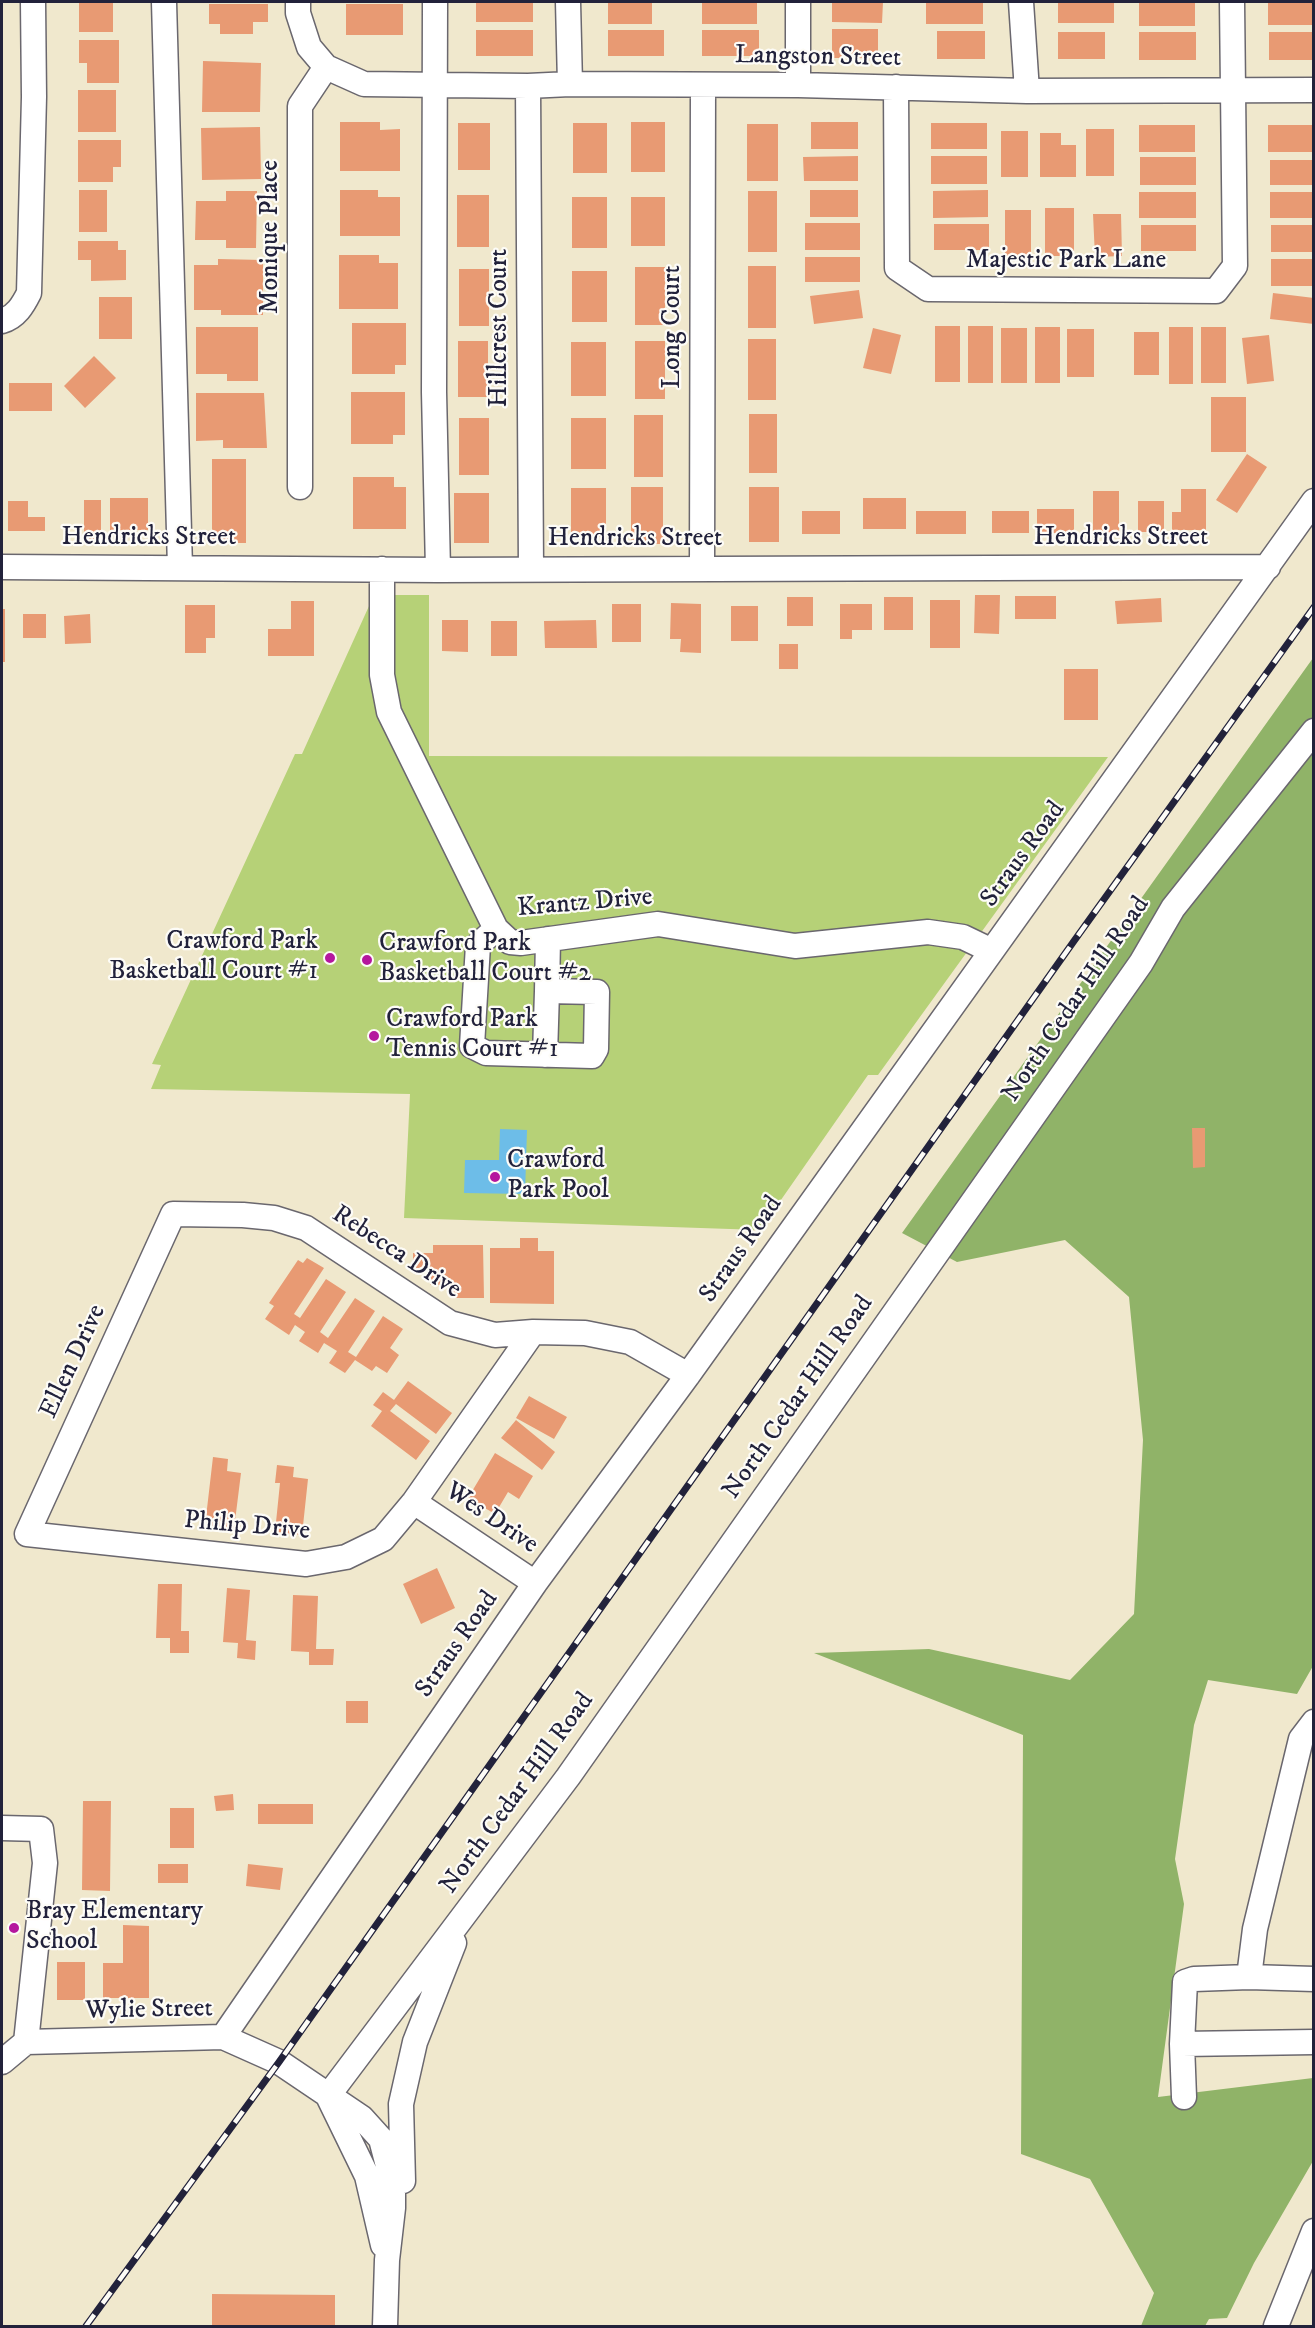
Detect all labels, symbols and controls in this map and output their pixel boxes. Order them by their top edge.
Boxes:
street label: Langston Street [735,41,901,75]
street label: Monique Place [256,160,288,314]
street label: Majestic Park Lane [966,246,1166,278]
street label: Hillcrest Court [485,249,517,407]
street label: Long Court [658,265,690,389]
street label: Hendricks Street [62,523,236,555]
street label: Hendricks Street [1034,523,1208,555]
street label: Hendricks Street [548,524,722,556]
street label: Straus Road [975,796,1073,914]
street label: Krantz Drive [516,883,654,925]
street label: North Cedar Hill Road [997,891,1157,1109]
place label: Crawford Park Basketball Court #1 [109,927,318,988]
place label: Crawford Park Basketball Court #2 [379,929,591,990]
marker: Crawford Park Basketball Court #1 [323,951,337,965]
marker: Crawford Park Basketball Court #2 [360,953,374,967]
place label: Crawford Park Tennis Court #1 [386,1005,558,1066]
marker: Crawford Park Tennis Court #1 [367,1029,381,1043]
place label: Crawford Park Pool [507,1146,609,1208]
marker: Crawford Park Pool [488,1170,502,1184]
street label: Straus Road [694,1191,790,1309]
street label: Rebecca Drive [326,1200,466,1306]
street label: North Cedar Hill Road [717,1290,881,1506]
street label: Ellen Drive [34,1300,114,1424]
street label: Wes Drive [439,1477,543,1561]
street label: Philip Drive [183,1506,311,1548]
street label: Straus Road [410,1586,506,1704]
street label: North Cedar Hill Road [434,1687,602,1901]
place label: Bray Elementary School [26,1897,203,1958]
marker: Bray Elementary School [7,1921,21,1935]
street label: Wylie Street [85,1994,213,2028]

